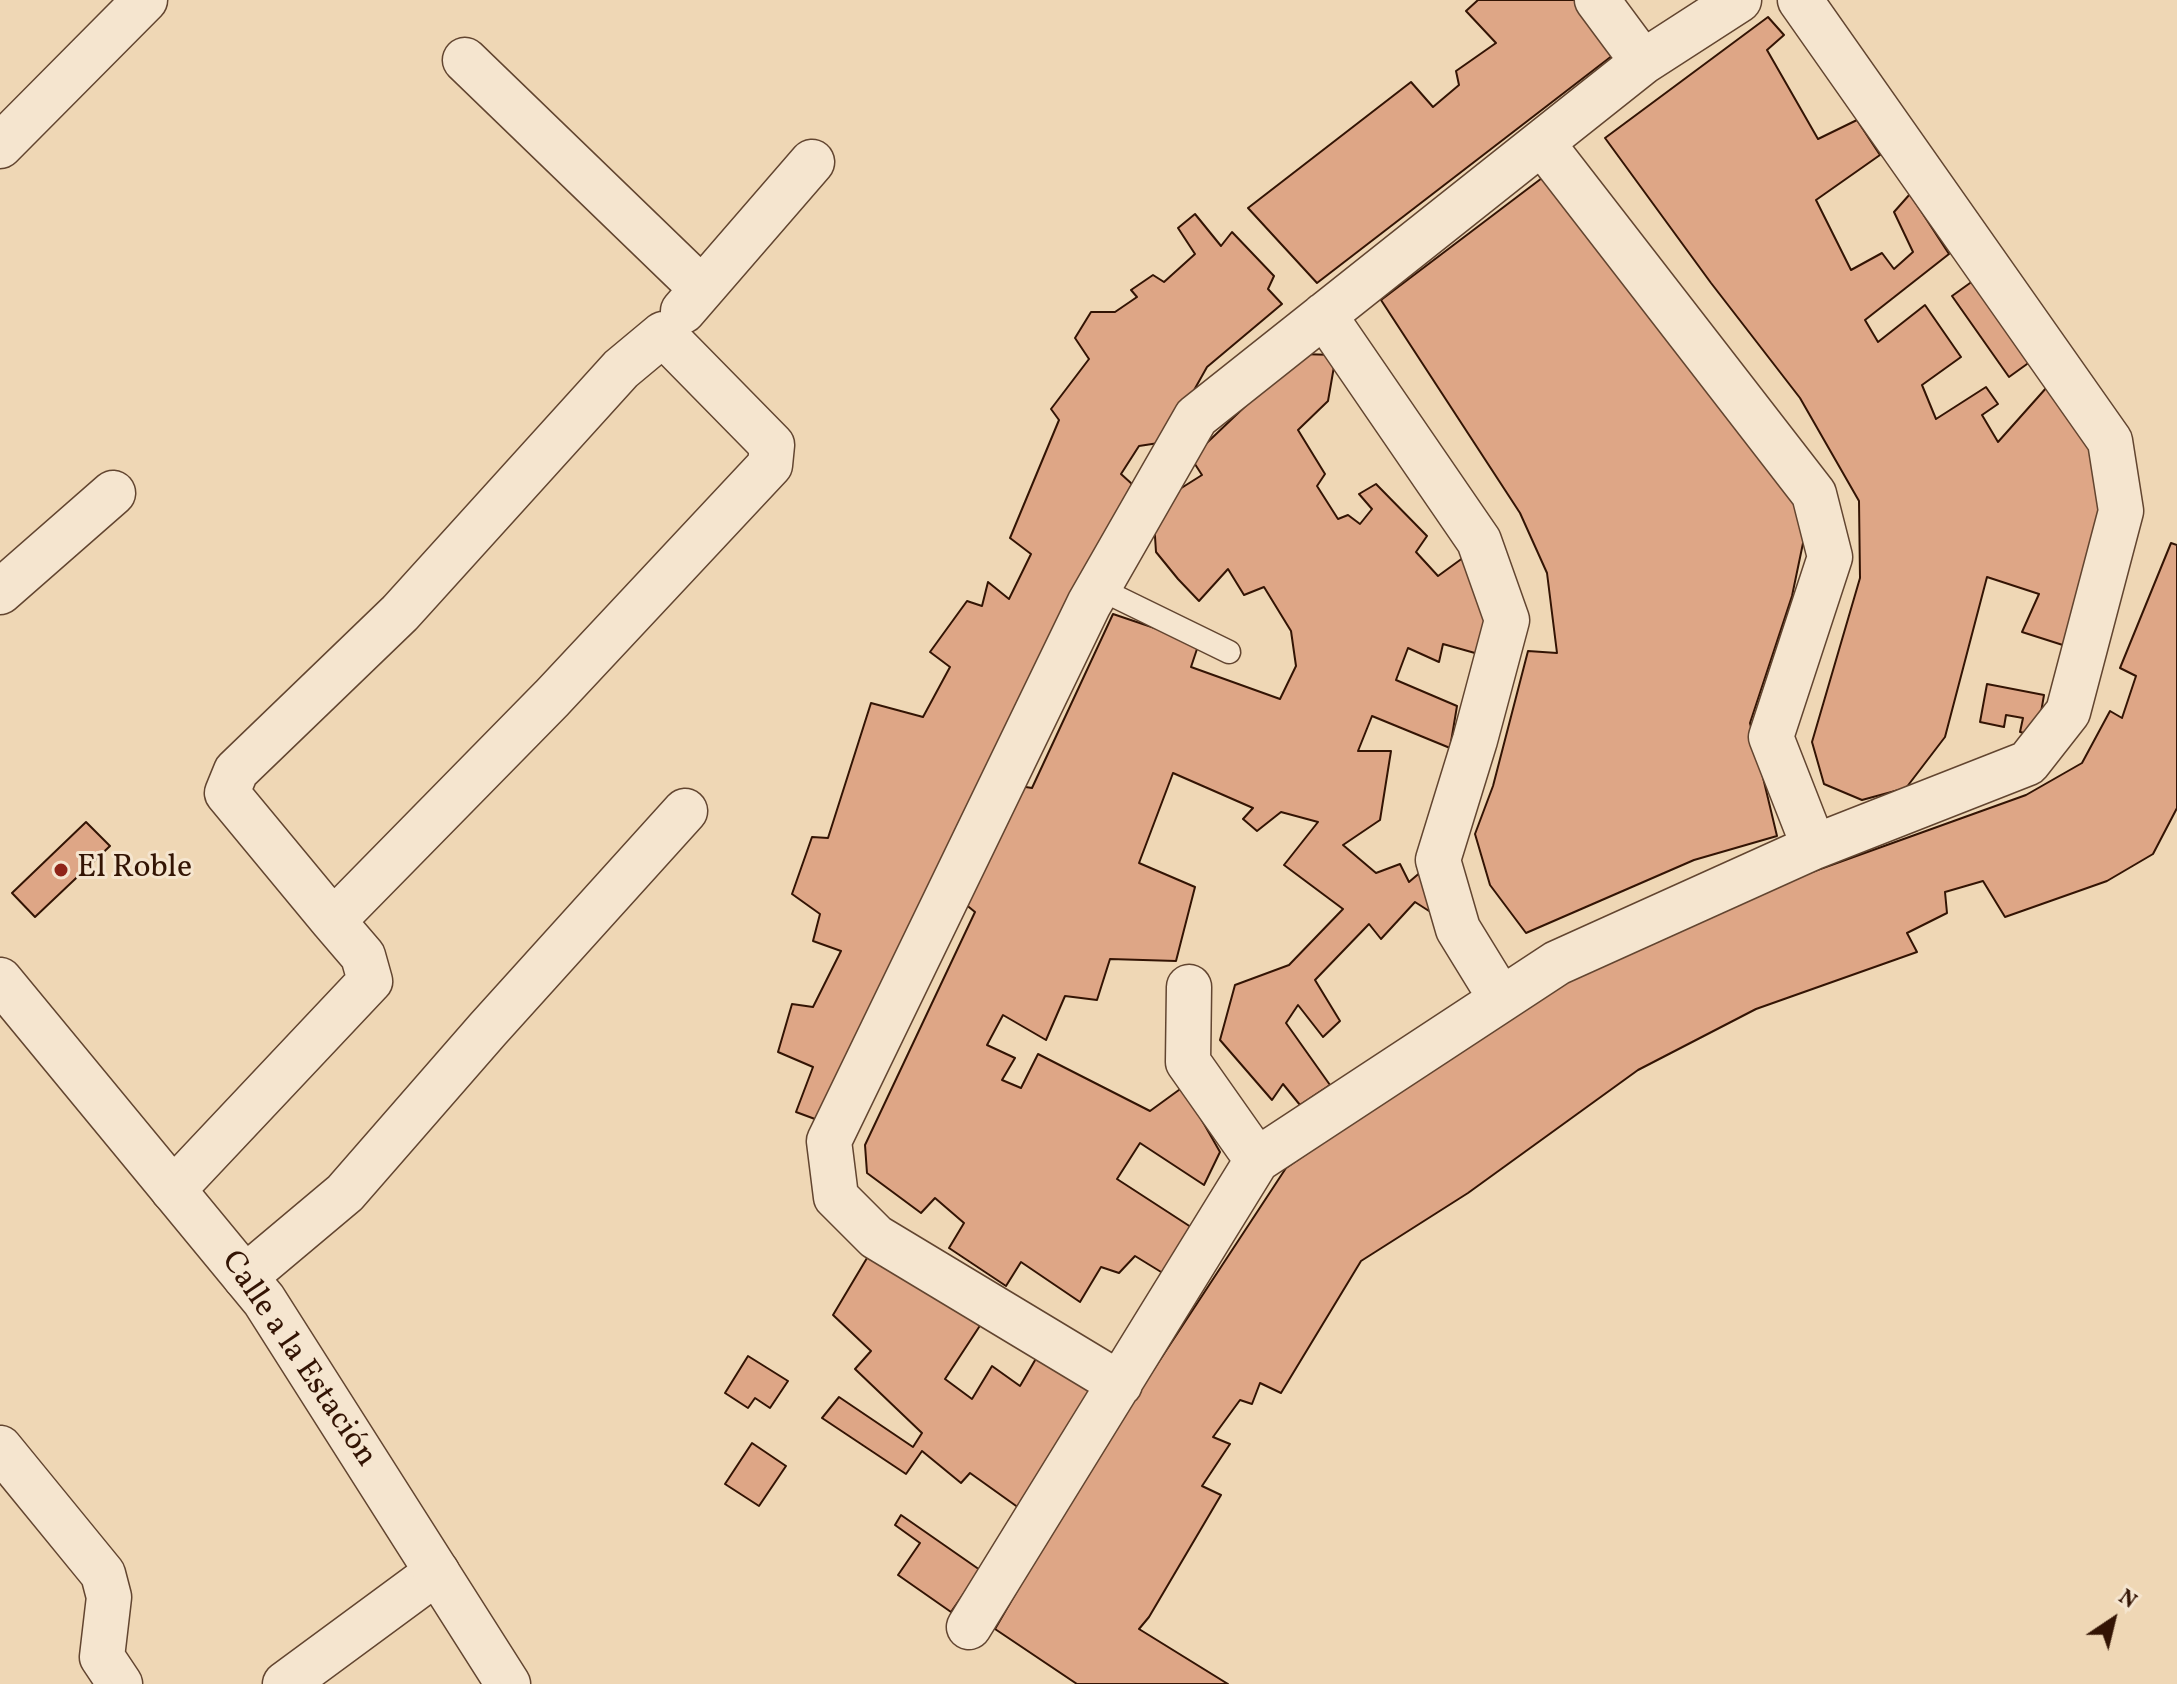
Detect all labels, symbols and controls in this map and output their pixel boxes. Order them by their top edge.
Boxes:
place label: El Roble [77,851,192,889]
marker: El Roble [52,861,70,879]
street label: Calle a la Estación [211,1245,383,1475]
north arrow [2073,1580,2153,1660]
text: N [2112,1583,2142,1617]

